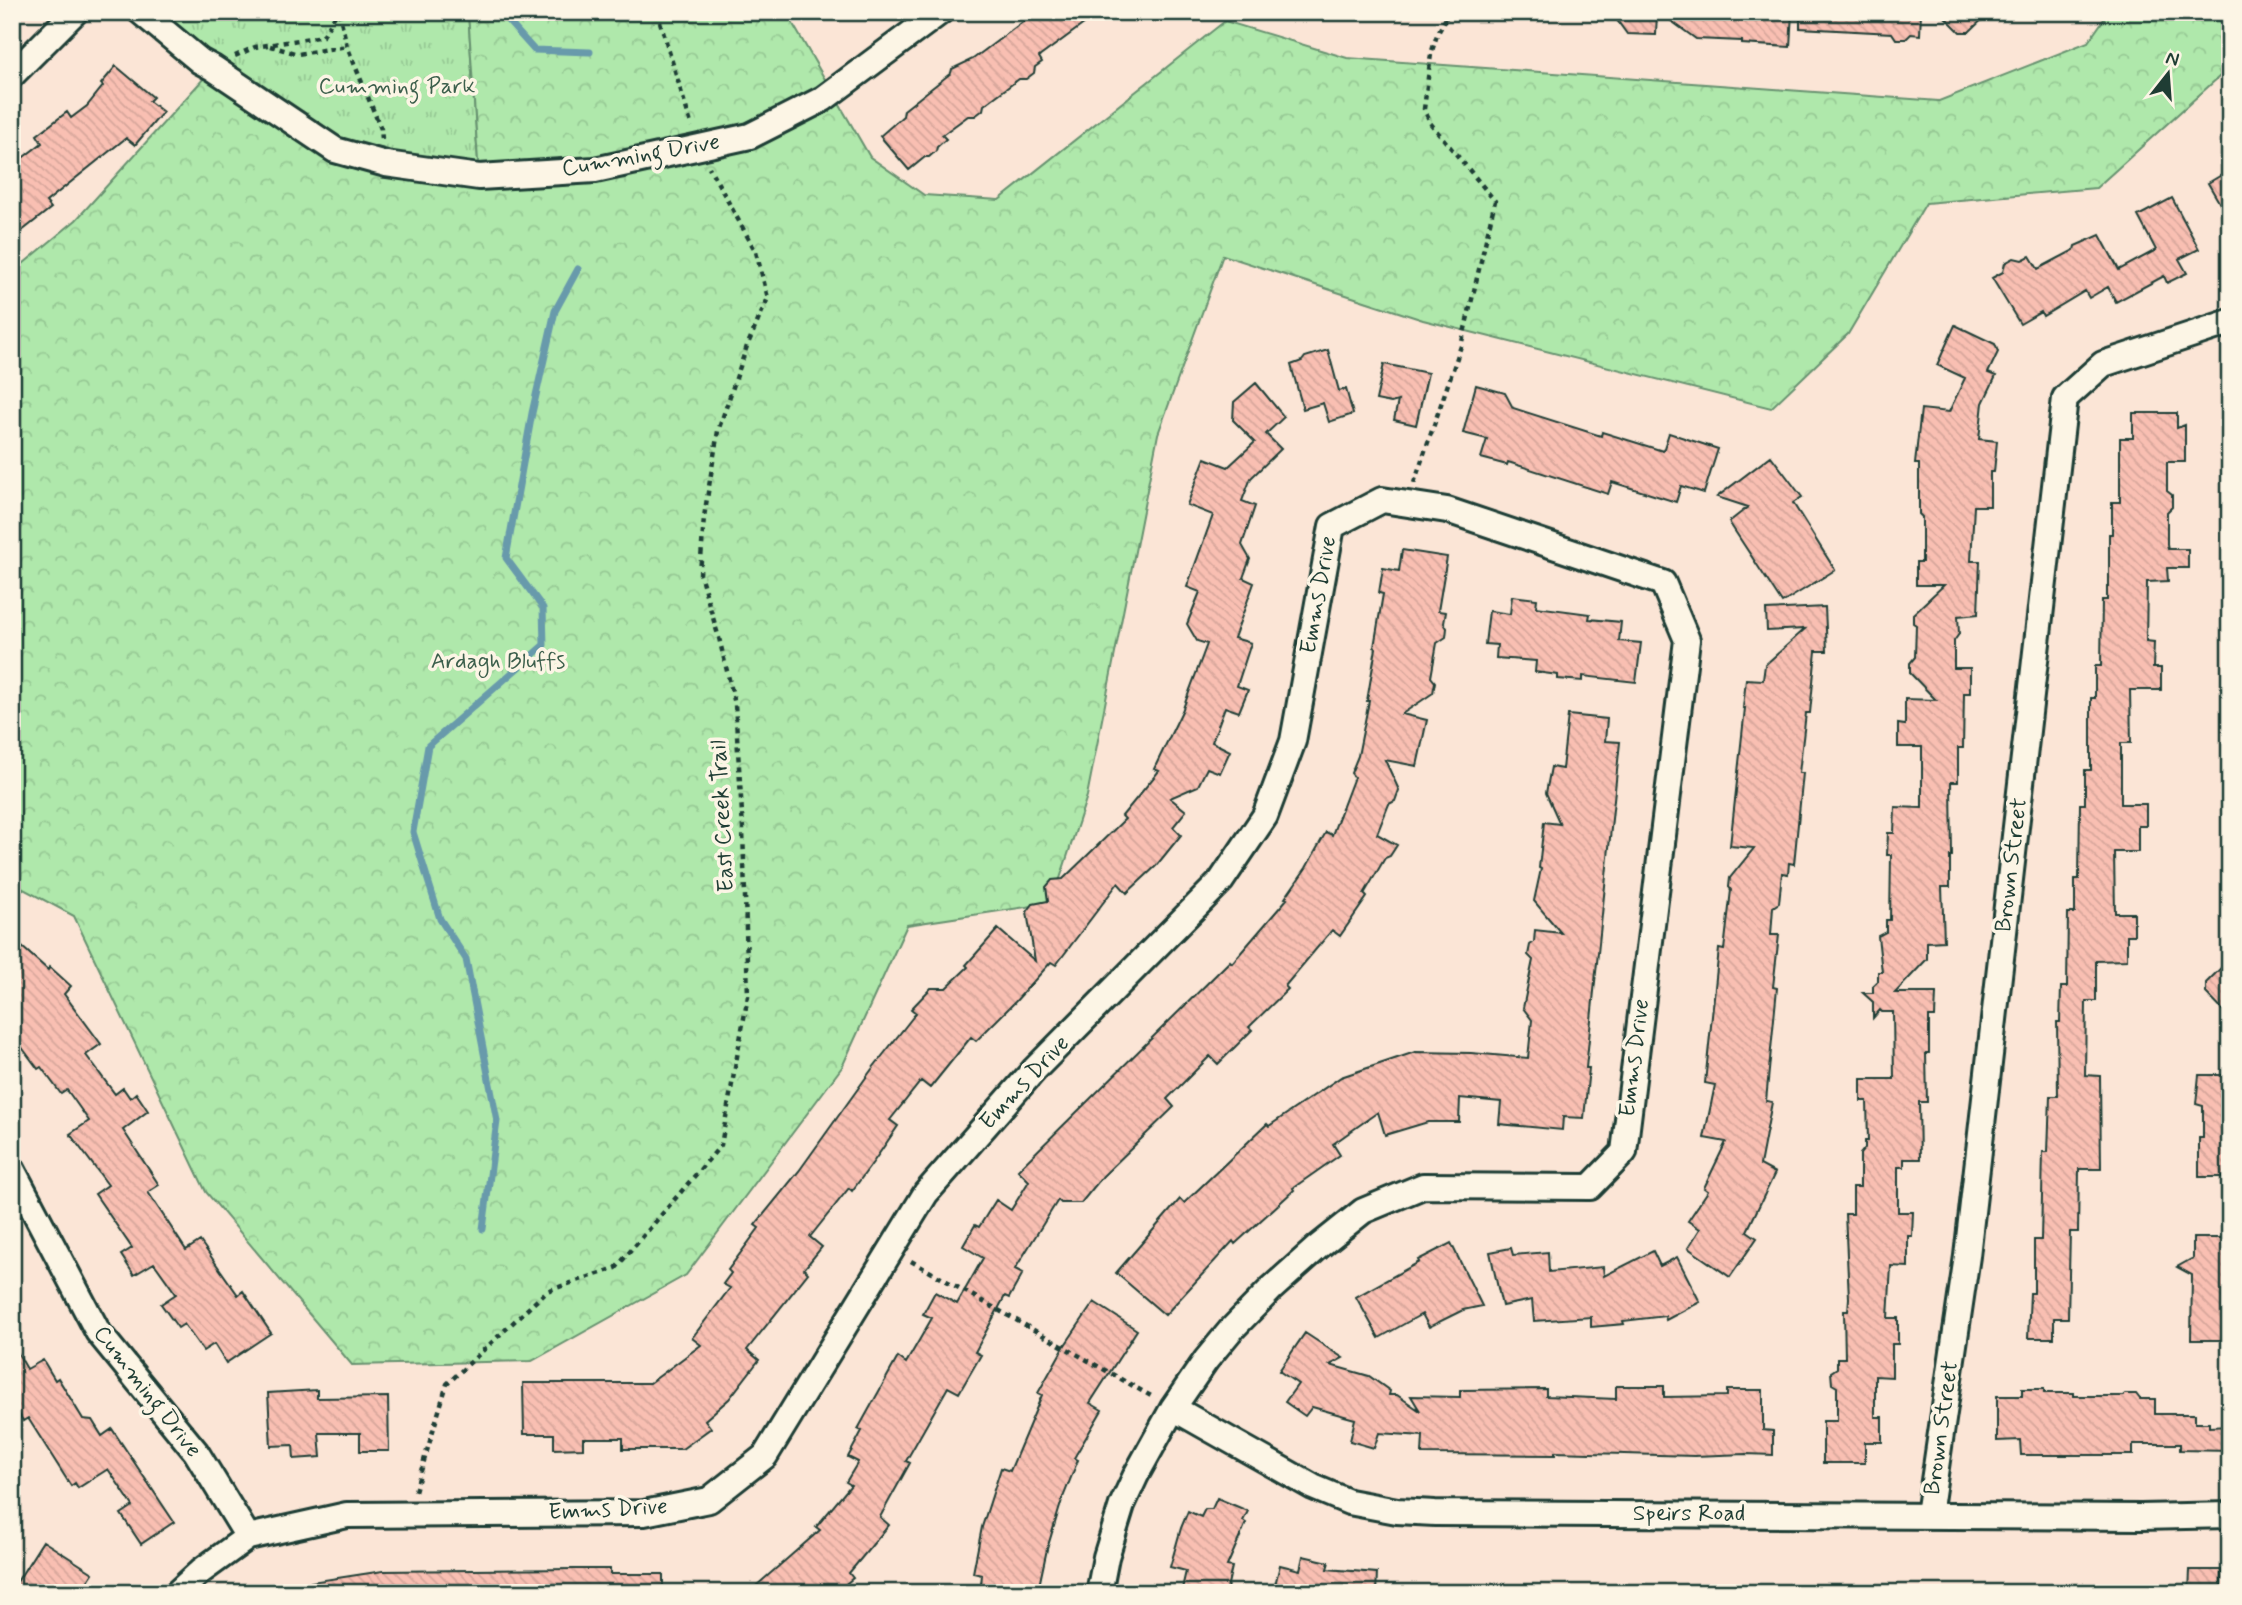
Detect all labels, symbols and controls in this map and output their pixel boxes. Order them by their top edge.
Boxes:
north arrow [2134,38,2204,108]
text: N [2163,45,2182,73]
park label: Cumming Park [318,72,476,104]
street label: Cumming Drive [560,127,723,187]
street label: Emms Drive [1294,534,1344,656]
park label: Ardagh Bluffs [431,647,565,679]
street label: East Creek Trail [704,739,742,893]
street label: Brown Street [1989,796,2035,934]
street label: Emms Drive [1613,997,1657,1119]
street label: Emms Drive [973,1029,1077,1137]
street label: Cumming Drive [84,1320,208,1465]
street label: Brown Street [1918,1359,1966,1497]
street label: Emms Drive [548,1492,668,1528]
street label: Speirs Road [1633,1499,1745,1529]

